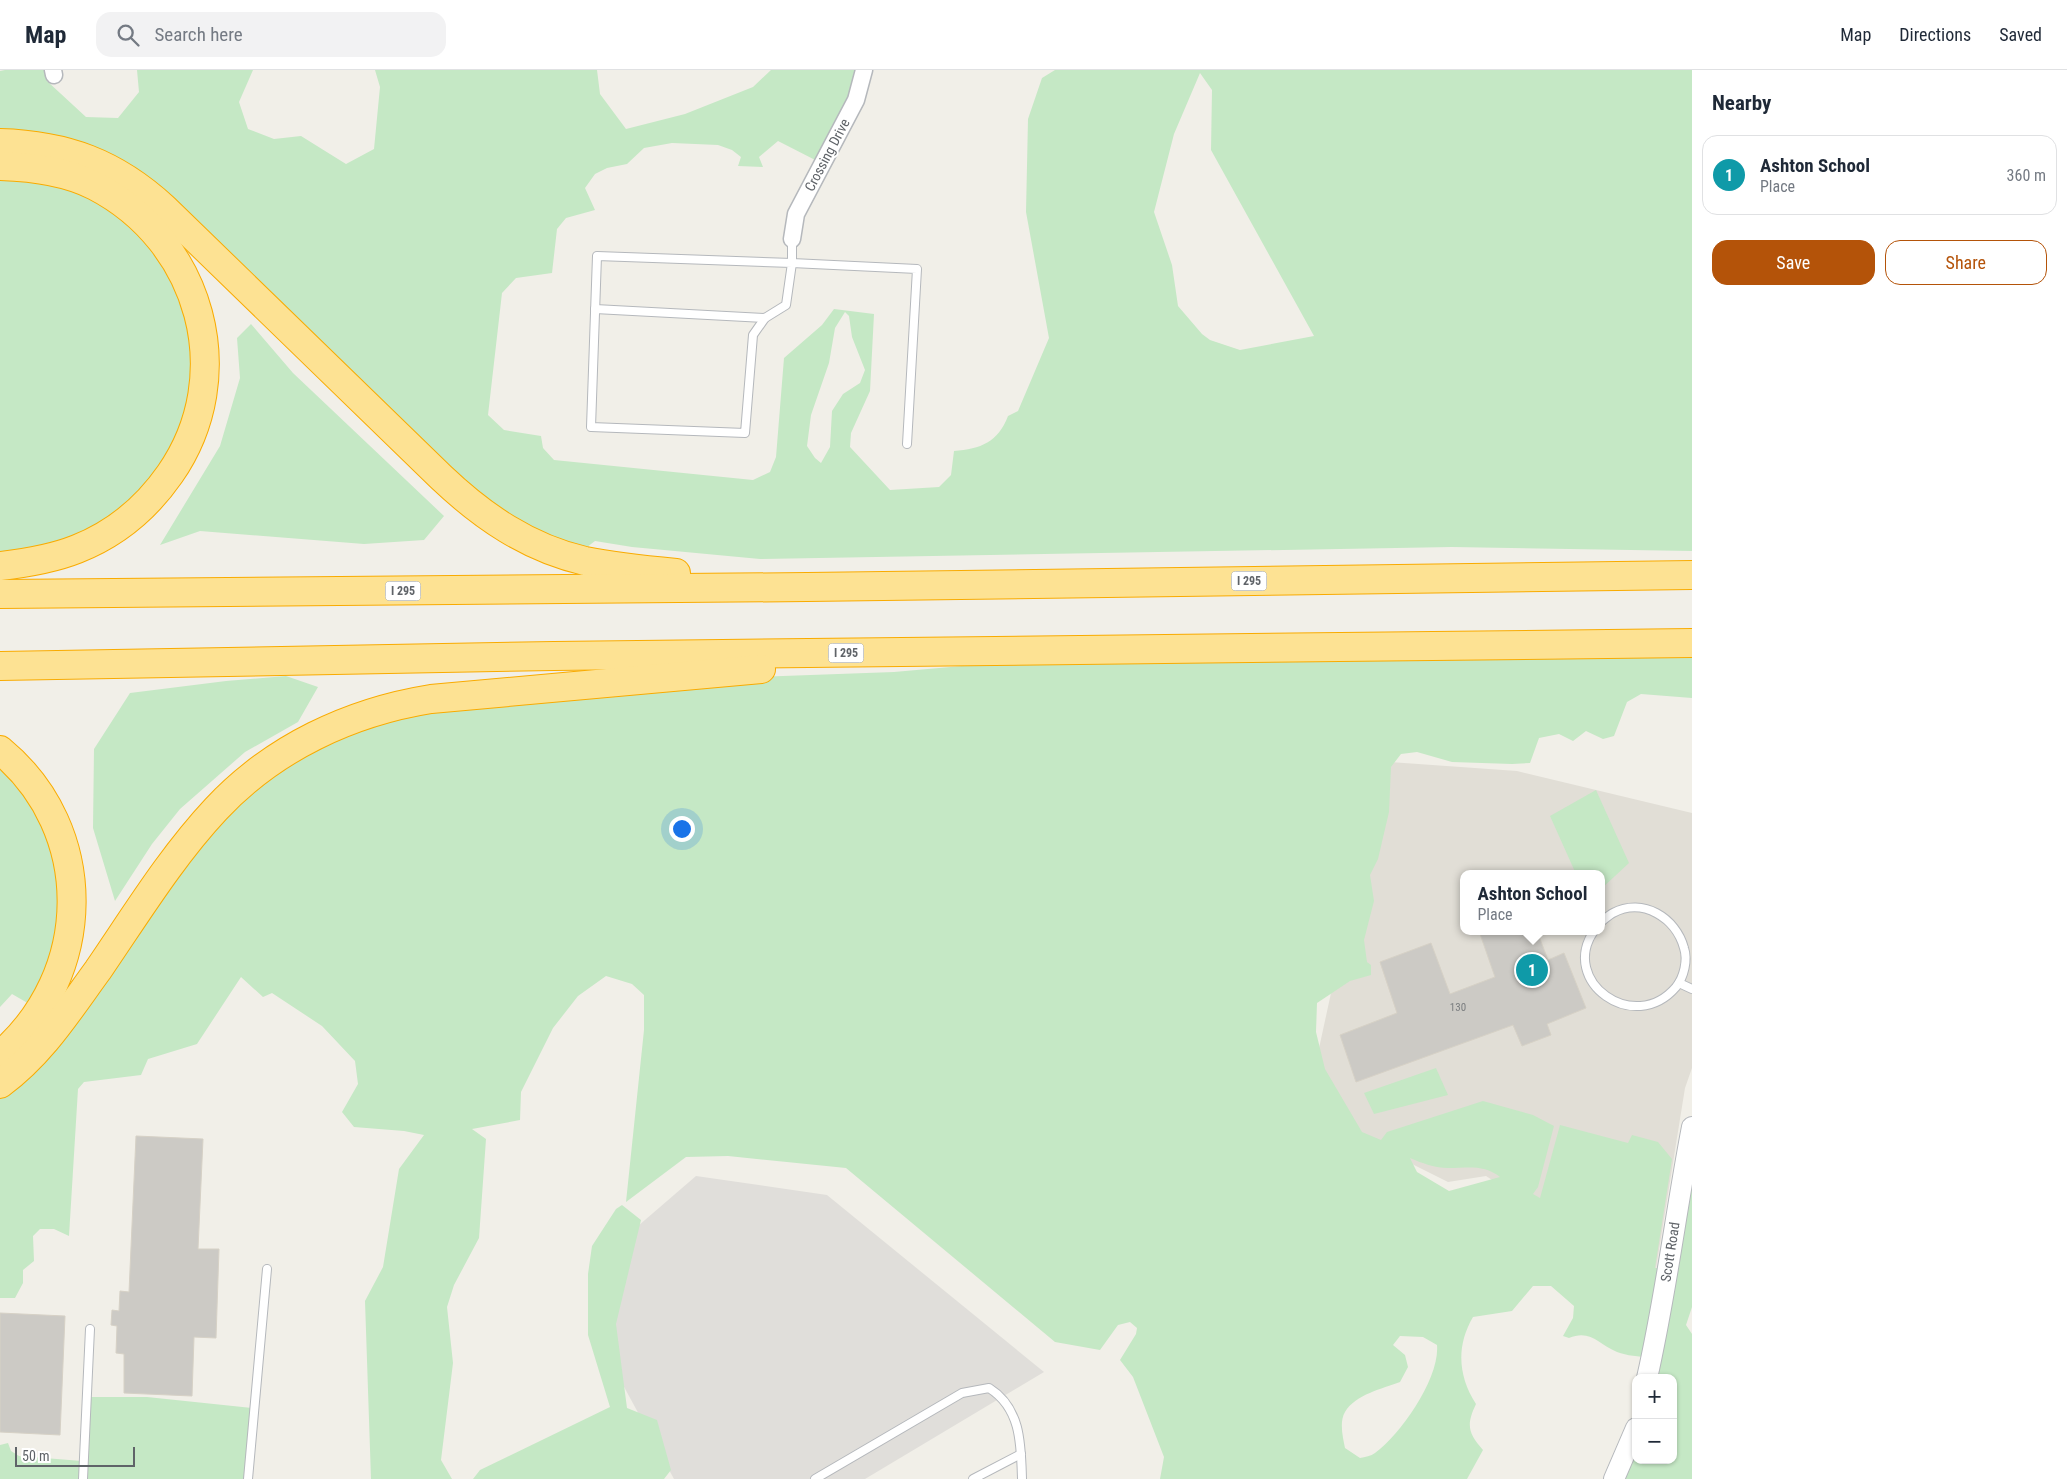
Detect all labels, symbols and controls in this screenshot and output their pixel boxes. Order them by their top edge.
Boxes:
search box [96,12,446,57]
text: Map [25,21,66,49]
icon: search [114,21,142,49]
text: Search here [154,23,243,46]
text: Map [1840,24,1871,45]
text: Directions [1899,24,1971,45]
text: Saved [1999,24,2042,45]
text: Nearby [1712,91,1771,115]
street label: Crossing Drive [801,116,853,194]
text: Ashton School [1760,154,1870,177]
text: 1 [1725,166,1733,185]
text: 360 m [2007,166,2046,185]
text: Place [1760,177,1795,196]
button: Save [1712,240,1875,285]
button: Share [1885,240,2047,285]
road number: I 295 [1232,572,1266,590]
road number: I 295 [386,582,420,600]
road number: I 295 [828,644,864,662]
your location [669,816,695,842]
popup [1460,870,1605,935]
text: Ashton School [1477,882,1588,905]
text: Place [1477,905,1513,924]
pin: 1 [1516,951,1548,989]
house number: 130 [1450,1001,1466,1014]
street label: Scott Road [1657,1221,1683,1283]
map controls [1632,1374,1677,1464]
button: + [1632,1374,1677,1419]
button: − [1632,1419,1677,1464]
scale bar [15,1444,135,1467]
text: 50 m [22,1448,50,1464]

